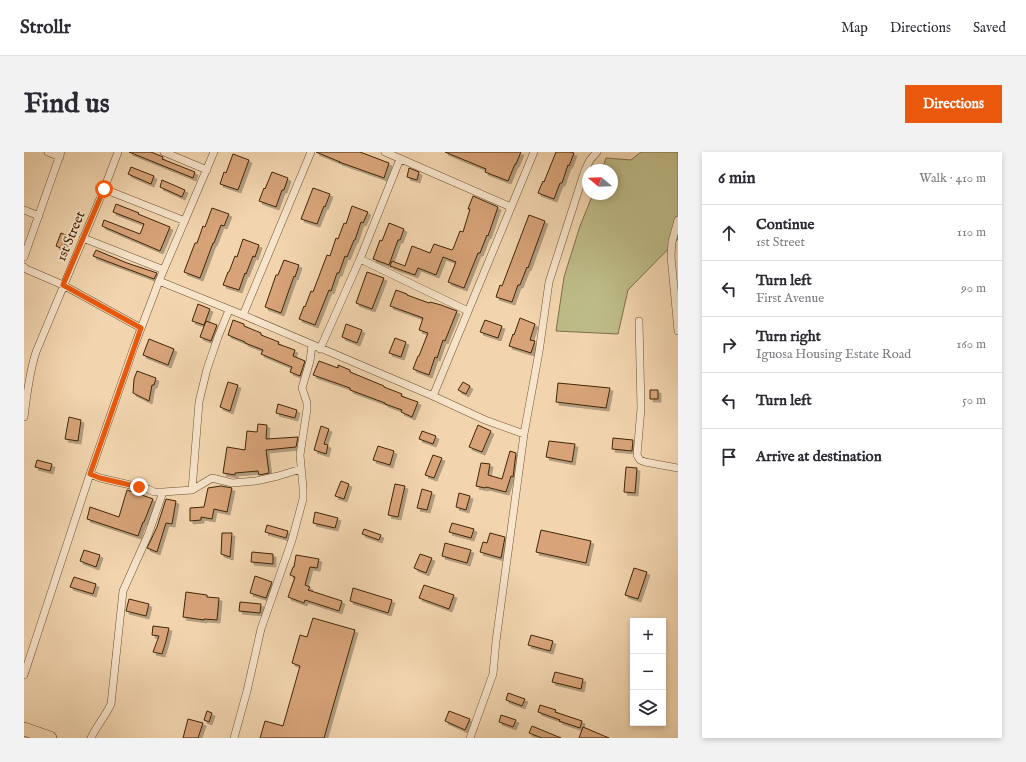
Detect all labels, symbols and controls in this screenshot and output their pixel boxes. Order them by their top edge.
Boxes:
text: Strollr [20,16,71,40]
text: Map [841,19,868,37]
text: Directions [890,19,951,37]
text: Saved [973,19,1006,37]
button: Directions [905,85,1002,123]
text: Find us [24,87,110,122]
north arrow [582,164,618,200]
text: 6 min [718,168,756,189]
text: Walk · 410 m [919,170,986,187]
route start [95,180,113,198]
street label: 1st Street [52,208,90,264]
text: Continue [756,215,814,234]
icon: ahead [718,222,740,244]
text: 110 m [957,224,986,241]
text: 1st Street [756,234,805,251]
text: Turn left [756,271,812,290]
icon: left [718,278,740,300]
text: 90 m [961,280,986,297]
text: First Avenue [756,290,824,307]
text: Turn right [756,327,821,346]
icon: right [718,334,740,356]
text: 160 m [956,336,986,353]
text: Iguosa Housing Estate Road [756,346,911,363]
icon: left [718,390,740,412]
text: Turn left [756,391,812,410]
text: 50 m [962,392,986,409]
icon: arrive [718,446,740,468]
text: Arrive at destination [756,447,882,466]
route end [130,478,148,496]
map controls [630,618,666,726]
button: + [630,618,666,654]
button: − [630,654,666,690]
button: layers [630,690,666,726]

